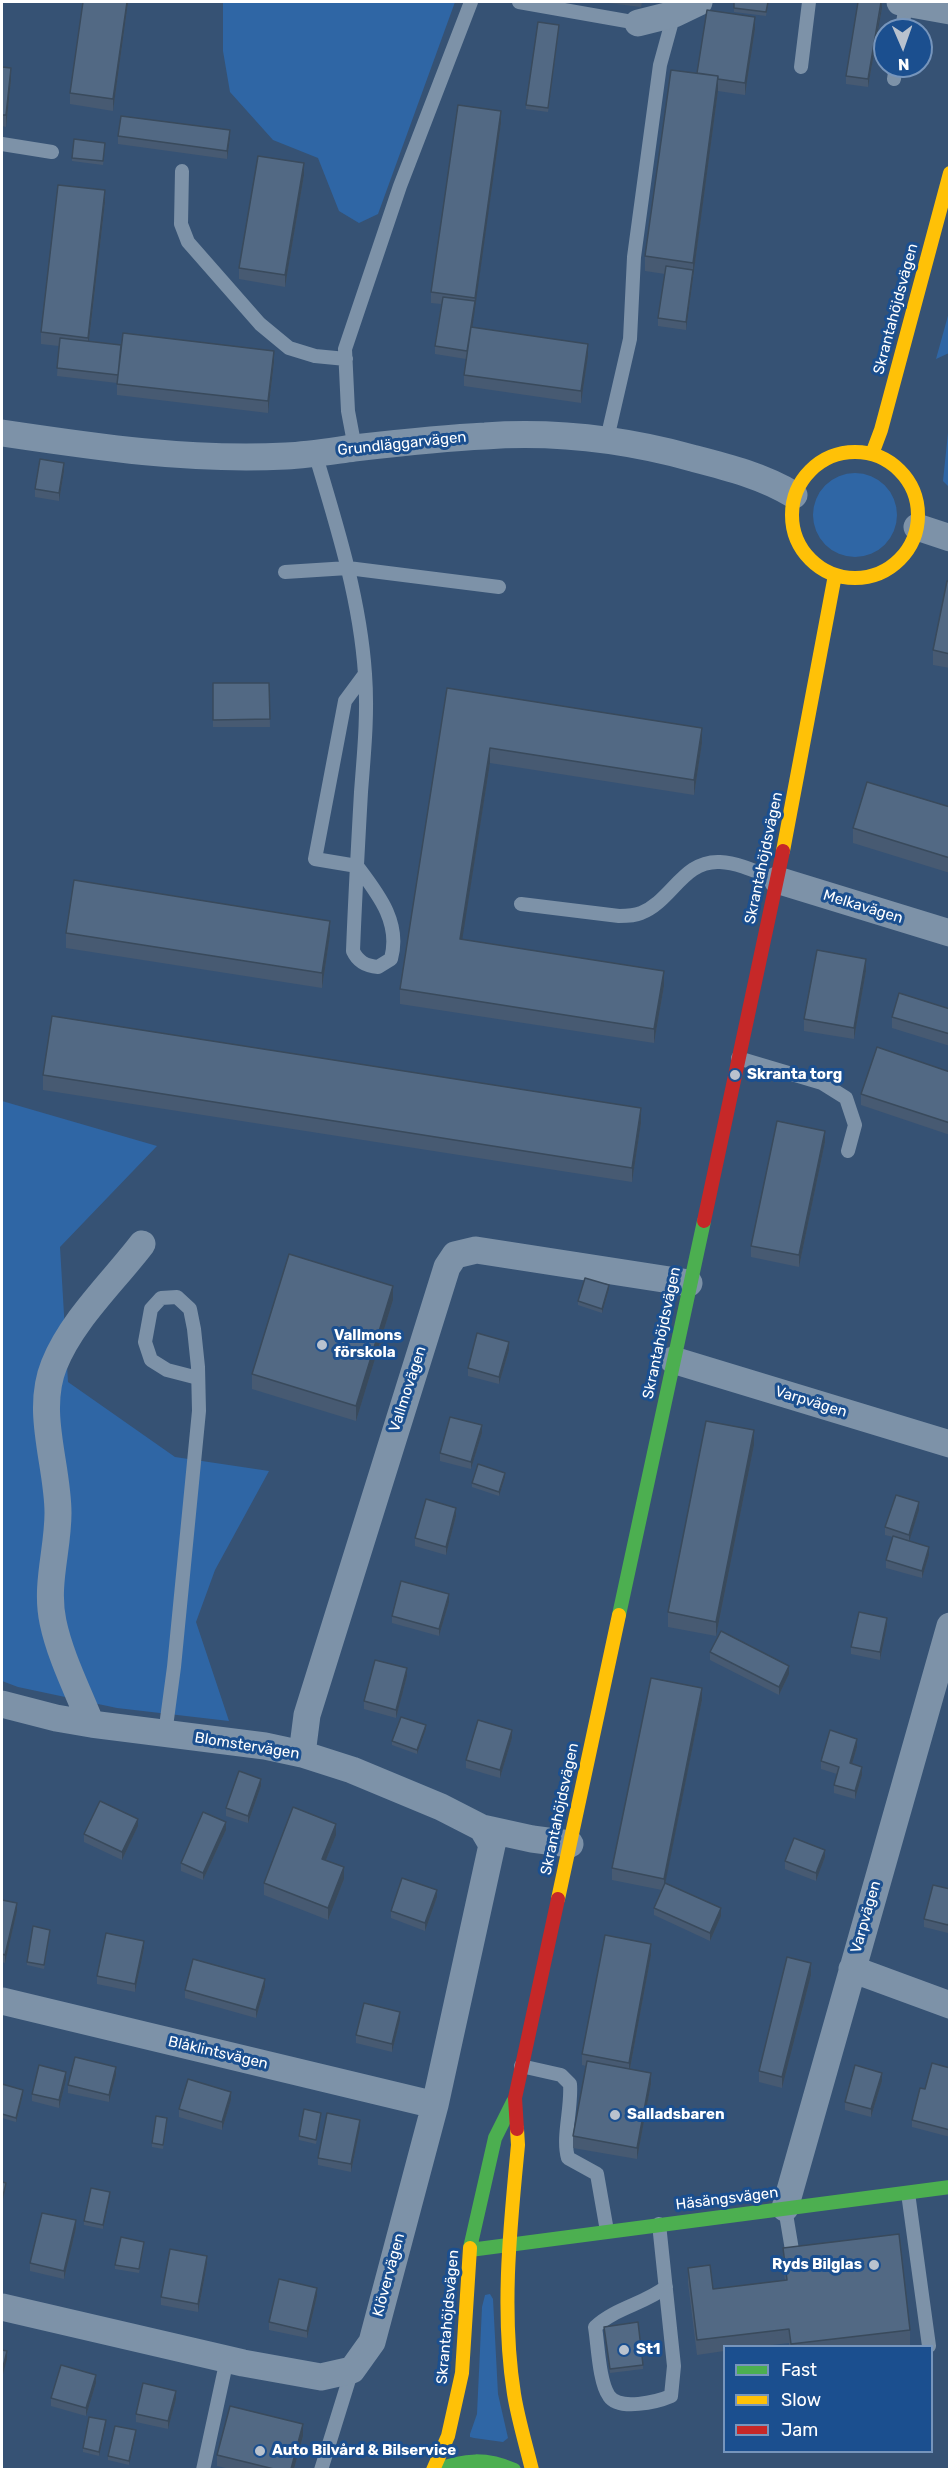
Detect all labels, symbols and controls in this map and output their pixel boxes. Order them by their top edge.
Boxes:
north arrow [873,18,933,78]
text: N [897,55,910,74]
street label: Skrantahöjdsvägen [870,242,922,376]
street label: Grundläggarvägen [337,428,467,460]
street label: Skrantahöjdsvägen [741,790,787,926]
street label: Melkavägen [821,886,905,928]
place label: Skranta torg [747,1066,842,1084]
marker: Skranta torg [728,1068,742,1082]
street label: Skrantahöjdsvägen [639,1265,685,1401]
place label: Vallmons förskola [334,1327,402,1362]
marker: Vallmons förskola [315,1338,329,1352]
street label: Vallmovägen [386,1344,430,1434]
street label: Varpvägen [773,1383,849,1421]
street label: Blomstervägen [193,1729,301,1763]
street label: Skrantahöjdsvägen [537,1741,583,1877]
street label: Varpvägen [847,1879,885,1955]
street label: Blåklintsvägen [166,2033,270,2073]
place label: Salladsbaren [627,2106,725,2124]
marker: Salladsbaren [608,2108,622,2122]
street label: Häsängsvägen [675,2184,779,2214]
street label: Klövervägen [369,2231,409,2319]
street label: Skrantahöjdsvägen [433,2249,463,2385]
place label: Ryds Bilglas [772,2256,862,2274]
marker: Ryds Bilglas [867,2258,881,2272]
place label: St1 [636,2341,660,2359]
marker: St1 [617,2343,631,2357]
legend [723,2345,933,2453]
text: Fast [781,2359,817,2381]
text: Slow [781,2389,821,2411]
text: Jam [781,2419,818,2441]
place label: Auto Bilvård & Bilservice [272,2442,456,2460]
marker: Auto Bilvård & Bilservice [253,2444,267,2458]

